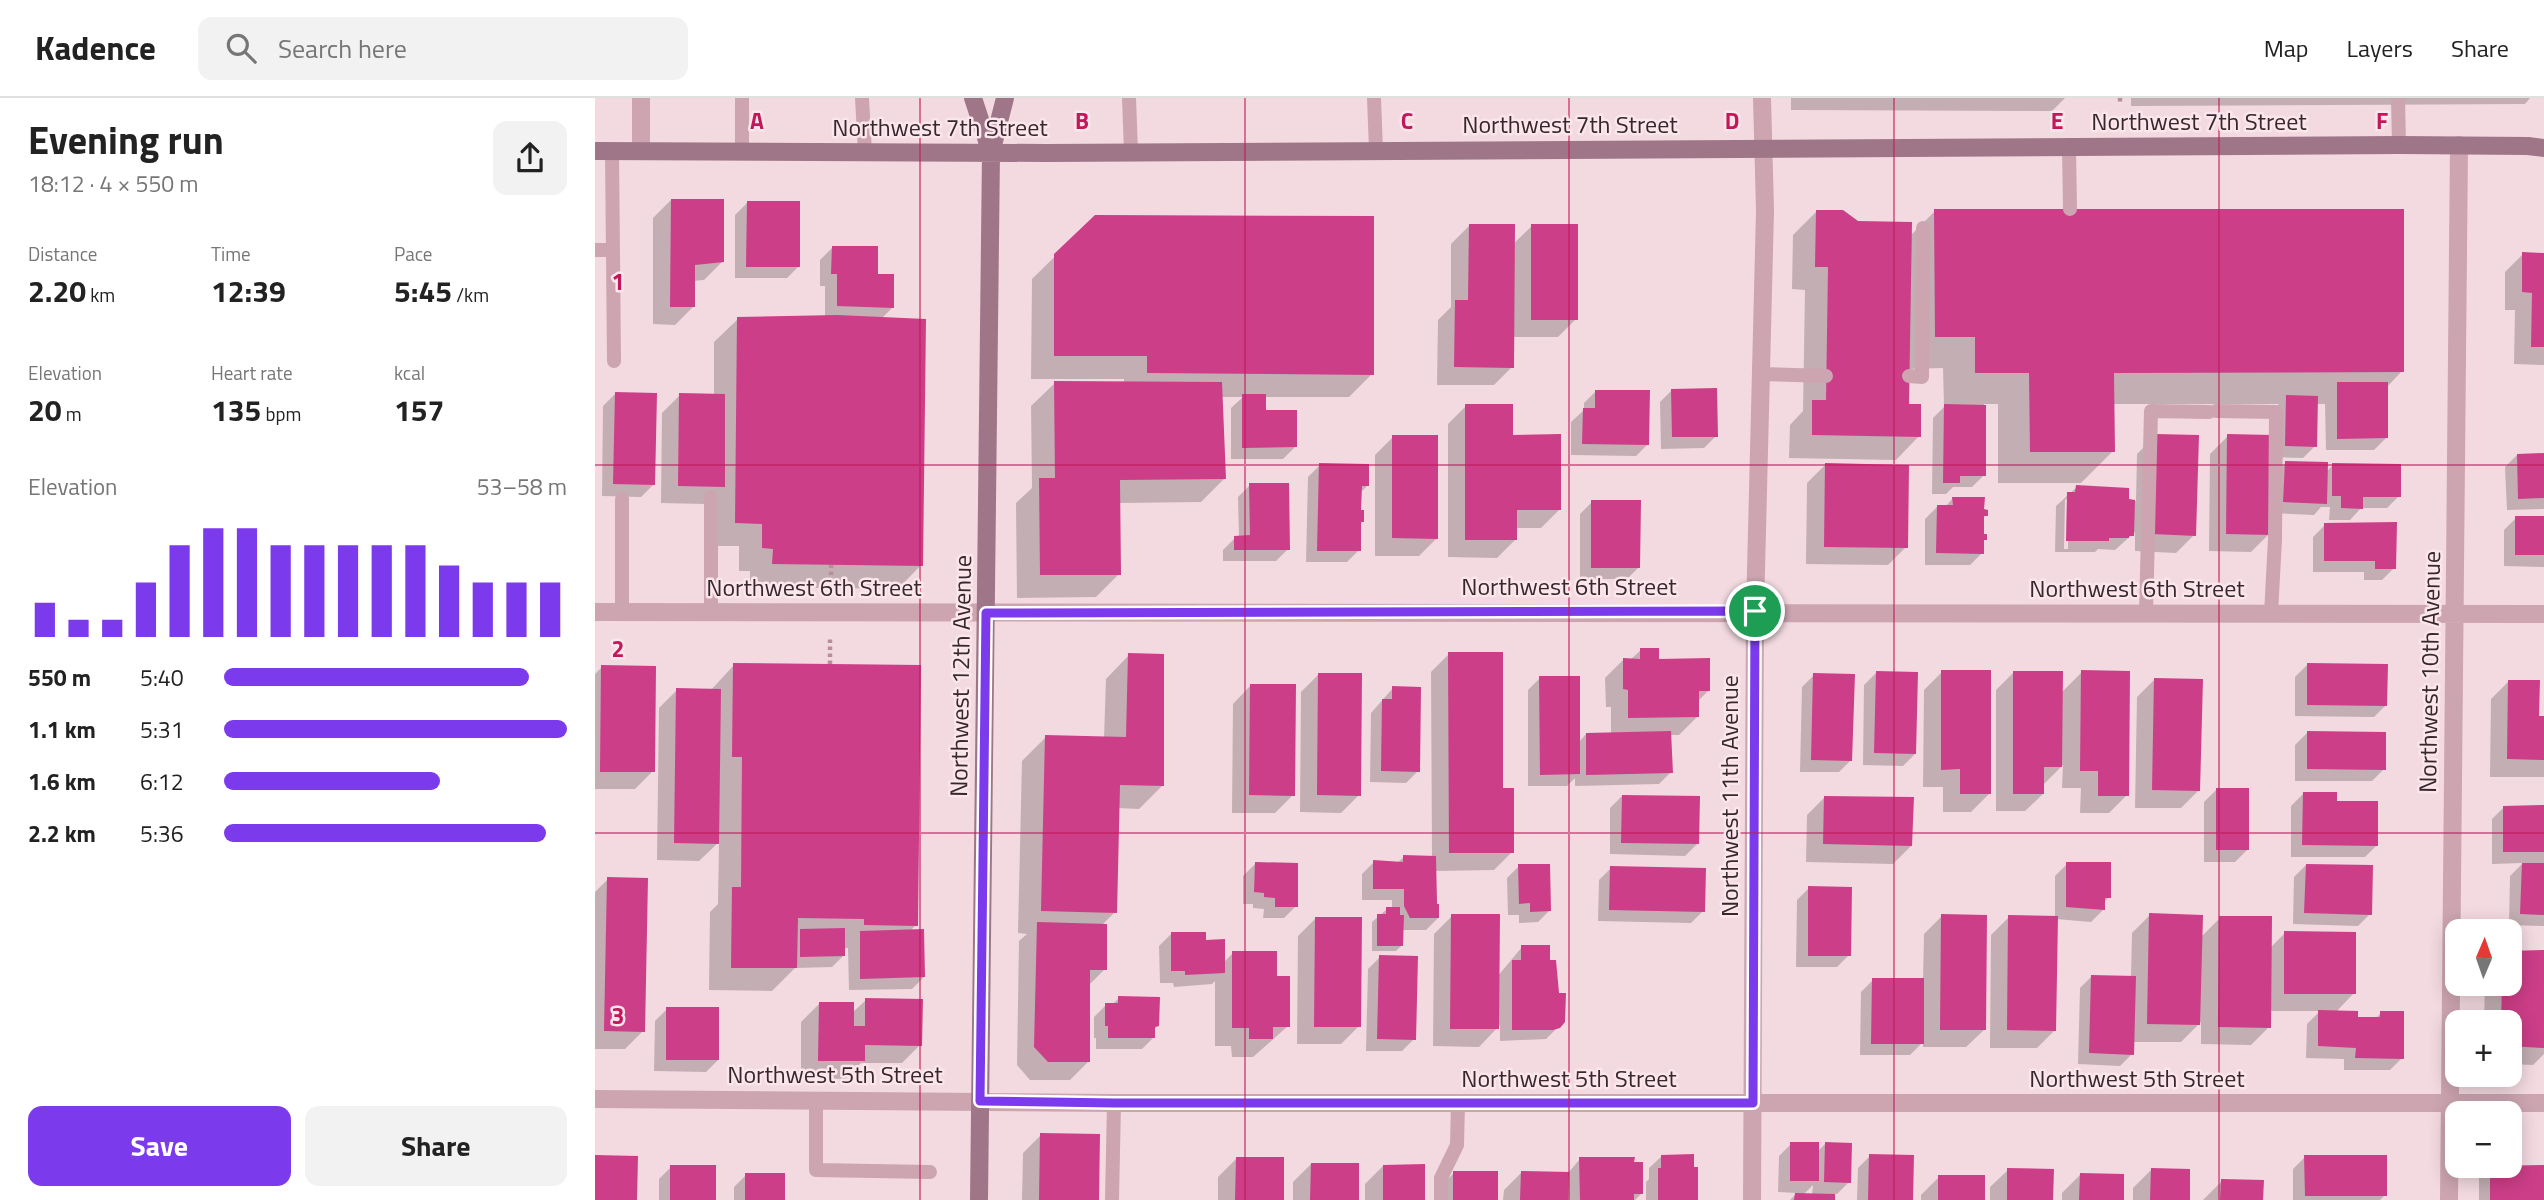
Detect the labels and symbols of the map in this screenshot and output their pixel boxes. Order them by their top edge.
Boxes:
text: A [750,103,764,138]
text: B [1075,103,1089,138]
text: C [1401,103,1413,138]
text: D [1725,103,1739,138]
text: E [2051,103,2063,138]
street label: Northwest 7th Street [2091,103,2307,139]
text: F [2376,103,2388,138]
street label: Northwest 7th Street [1462,106,1678,142]
street label: Northwest 7th Street [832,109,1048,145]
text: 1 [612,264,624,299]
street label: Northwest 10th Avenue [2409,551,2449,793]
street label: Northwest 12th Avenue [940,555,980,797]
street label: Northwest 6th Street [1461,568,1677,604]
street label: Northwest 6th Street [706,569,922,605]
street label: Northwest 6th Street [2029,570,2245,606]
pin [1725,581,1785,641]
text: 2 [612,631,624,666]
street label: Northwest 11th Avenue [1711,675,1747,917]
north arrow [2445,919,2522,996]
text: 3 [612,998,624,1033]
street label: Northwest 5th Street [727,1056,943,1092]
street label: Northwest 5th Street [1461,1060,1677,1096]
street label: Northwest 5th Street [2029,1060,2245,1096]

